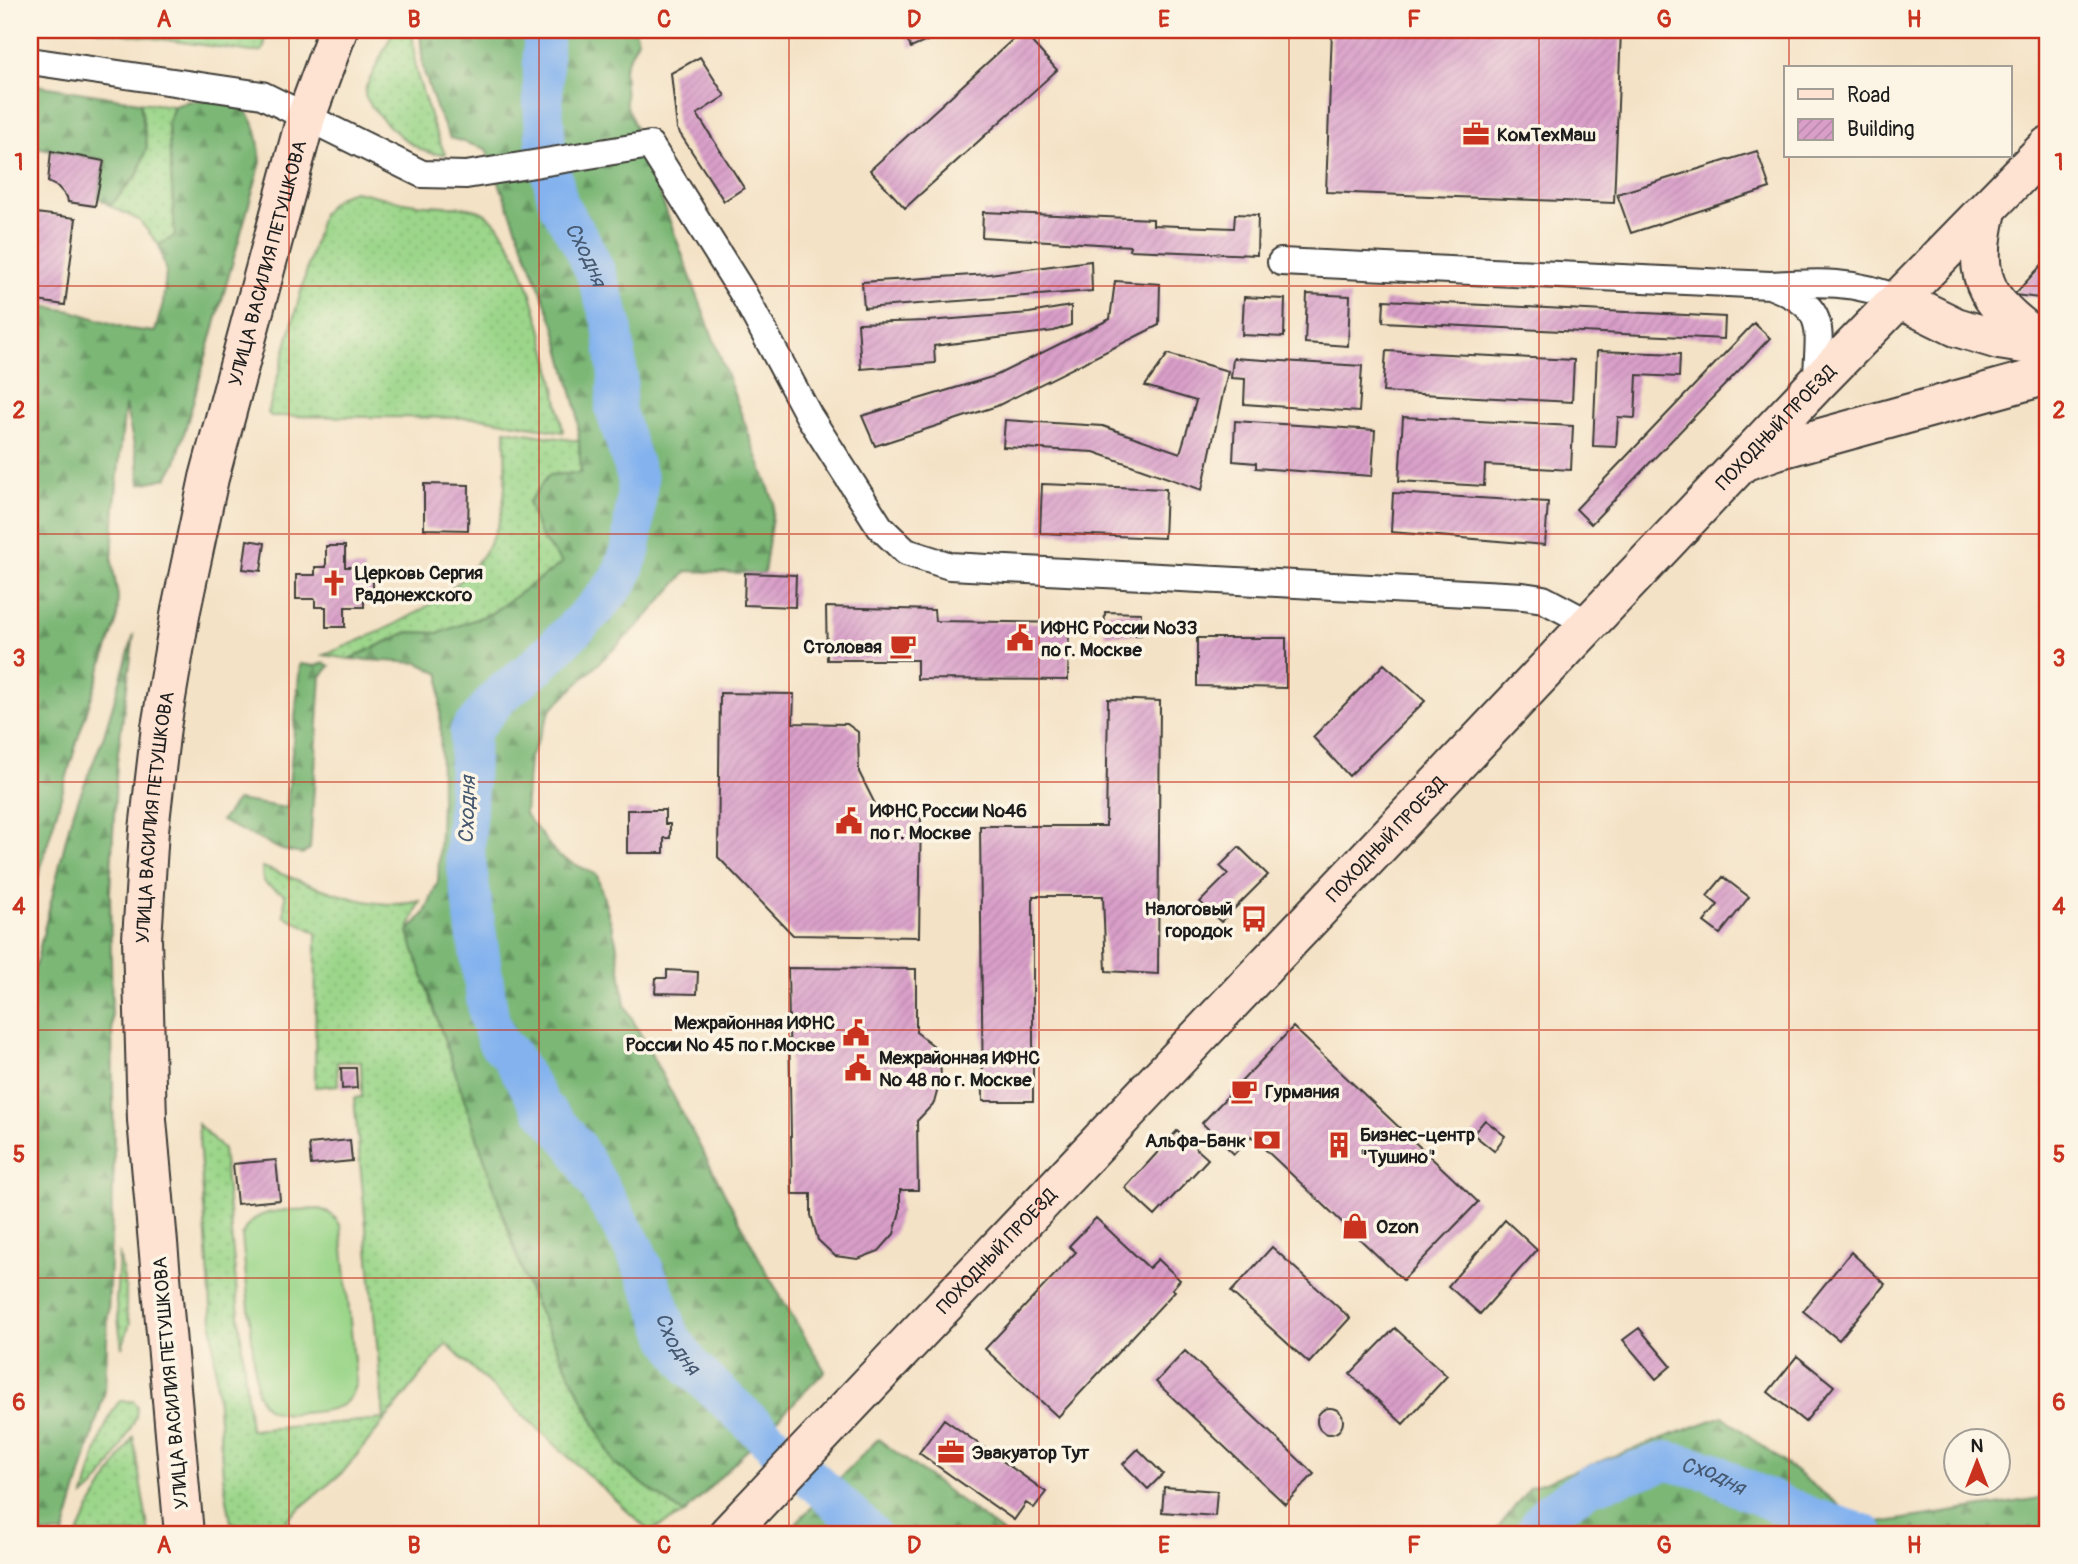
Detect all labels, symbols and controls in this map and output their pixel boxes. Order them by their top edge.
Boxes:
text: A [157,5,172,34]
text: B [407,5,421,34]
text: C [657,5,671,34]
text: D [907,5,921,34]
text: E [1158,5,1170,34]
text: F [1407,5,1421,34]
text: G [1656,5,1672,34]
text: H [1907,5,1921,34]
legend [1784,66,2011,158]
text: Road [1847,82,1891,109]
text: Building [1847,116,1914,143]
office icon: КомТехМаш [1461,119,1491,149]
place label: КомТехМаш [1497,123,1596,147]
street label: УЛИЦА ВАСИЛИЯ ПЕТУШКОВА [223,138,312,389]
text: 1 [15,148,24,177]
text: 1 [2055,148,2064,177]
water label: Сходня [558,218,613,291]
street label: ПОХОДНЫЙ ПРОЕЗД [1711,359,1842,495]
text: 2 [13,396,26,425]
text: 2 [2053,396,2066,425]
place label: Церковь Сергия Радонежского [355,561,483,607]
church icon: Церковь Сергия Радонежского [319,568,349,598]
place label: ИФНС России №33 по г. Москве [1041,616,1197,662]
public building icon: ИФНС России №33 по г. Москве [1005,623,1035,653]
cafe icon: Столовая [888,631,918,661]
place label: Столовая [803,635,882,659]
text: 3 [13,644,25,673]
text: 3 [2053,644,2065,673]
street label: УЛИЦА ВАСИЛИЯ ПЕТУШКОВА [131,690,180,944]
street label: ПОХОДНЫЙ ПРОЕЗД [1321,771,1452,907]
water label: Сходня [453,774,482,844]
place label: ИФНС России №46 по г. Москве [870,799,1027,845]
public building icon: ИФНС России №46 по г. Москве [834,806,864,836]
text: 4 [12,892,26,921]
text: 4 [2052,892,2066,921]
place label: Налоговый городок [1145,897,1233,943]
bus stop icon: Налоговый городок [1239,904,1269,934]
place label: Межрайонная ИФНС России № 45 по г.Москве [626,1011,836,1057]
public building icon: Межрайонная ИФНС России № 45 по г.Москве [841,1018,871,1048]
place label: Межрайонная ИФНС № 48 по г. Москве [879,1046,1040,1092]
public building icon: Межрайонная ИФНС № 48 по г. Москве [843,1053,873,1083]
cafe icon: Гурмания [1229,1076,1259,1106]
place label: Гурмания [1265,1080,1339,1104]
place label: Бизнес-центр "Тушино" [1360,1123,1475,1169]
bank icon: Альфа-Банк [1252,1125,1282,1155]
place label: Альфа-Банк [1145,1129,1246,1153]
building icon: Бизнес-центр "Тушино" [1324,1130,1354,1160]
text: 5 [13,1140,25,1169]
text: 5 [2053,1140,2065,1169]
street label: ПОХОДНЫЙ ПРОЕЗД [932,1183,1062,1319]
shop icon: Ozon [1340,1211,1370,1241]
place label: Ozon [1376,1215,1419,1239]
street label: УЛИЦА ВАСИЛИЯ ПЕТУШКОВА [148,1256,194,1510]
water label: Сходня [649,1309,706,1383]
text: 6 [12,1388,26,1417]
text: 6 [2052,1388,2066,1417]
north arrow [1941,1428,2011,1498]
text: N [1971,1434,1984,1458]
office icon: Эвакуатор Тут [936,1437,966,1467]
place label: Эвакуатор Тут [972,1441,1090,1465]
water label: Сходня [1678,1452,1751,1503]
text: A [157,1531,172,1560]
text: B [407,1531,421,1560]
text: C [657,1531,671,1560]
text: D [907,1531,921,1560]
text: E [1158,1531,1170,1560]
text: F [1407,1531,1421,1560]
text: G [1656,1531,1672,1560]
text: H [1907,1531,1921,1560]

